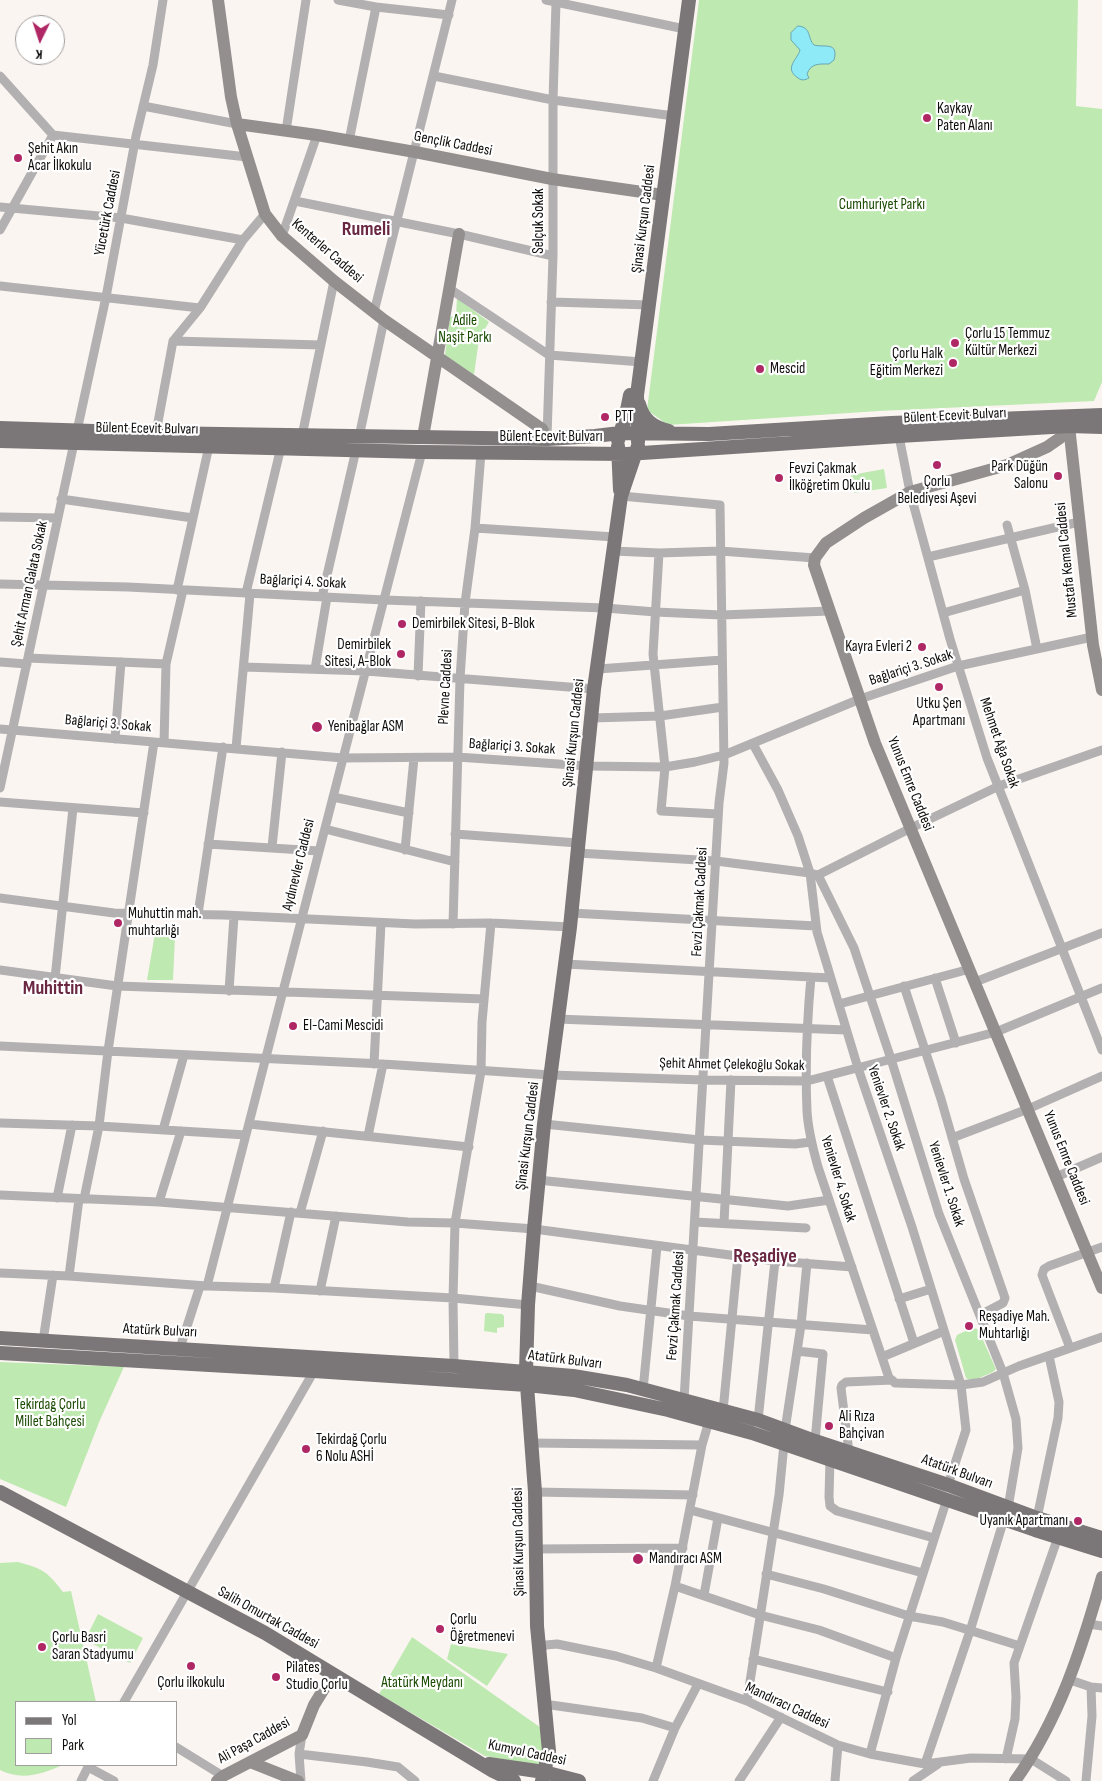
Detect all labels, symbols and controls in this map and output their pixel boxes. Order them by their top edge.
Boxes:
north arrow [15,15,65,65]
text: K [35,46,43,63]
place label: Kaykay Paten Alanı [937,100,993,135]
marker: Kaykay Paten Alanı [921,112,933,124]
street label: Gençlik Caddesi [412,128,494,160]
place label: Şehit Akın Acar İlkokulu [28,140,91,175]
marker: Şehit Akın Acar İlkokulu [12,152,24,164]
street label: Şinasi Kurşun Caddesi [628,164,660,274]
street label: Yücetürk Caddesi [91,169,125,257]
street label: Selçuk Sokak [530,188,548,254]
park label: Cumhuriyet Parkı [839,196,925,214]
street label: Kenterler Caddesi [288,215,366,287]
district label: Rumeli [342,218,390,242]
park label: Adile Naşit Parkı [438,312,492,347]
place label: Çorlu 15 Temmuz Kültür Merkezi [965,325,1050,360]
marker: Çorlu 15 Temmuz Kültür Merkezi [949,337,961,349]
place label: Çorlu Halk Eğitim Merkezi [870,345,943,380]
marker: Çorlu Halk Eğitim Merkezi [947,357,959,369]
place label: Mescid [770,360,805,378]
marker: Mescid [754,363,766,375]
street label: Bülent Ecevit Bulvarı [903,404,1007,428]
place label: PTT [615,408,634,426]
marker: PTT [599,411,611,423]
street label: Bülent Ecevit Bulvarı [95,419,199,439]
street label: Bülent Ecevit Bulvarı [500,428,602,446]
place label: Park Düğün Salonu [991,458,1048,493]
marker: Çorlu Belediyesi Aşevi [931,459,943,471]
place label: Fevzi Çakmak İlköğretim Okulu [789,460,870,495]
marker: Park Düğün Salonu [1052,470,1064,482]
marker: Fevzi Çakmak İlköğretim Okulu [773,472,785,484]
place label: Çorlu Belediyesi Aşevi [897,473,977,508]
street label: Mustafa Kemal Caddesi [1052,501,1082,619]
street label: Şehit Arman Galata Sokak [8,519,52,649]
street label: Bağlariçi 4. Sokak [259,571,347,593]
place label: Demirbilek Sitesi, B-Blok [412,615,535,633]
marker: Demirbilek Sitesi, B-Blok [396,618,408,630]
place label: Demirbilek Sitesi, A-Blok [325,636,391,671]
place label: Kayra Evleri 2 [845,638,912,656]
marker: Kayra Evleri 2 [916,641,928,653]
street label: Bağlariçi 3. Sokak [867,646,955,690]
marker: Demirbilek Sitesi, A-Blok [395,648,407,660]
street label: Plevne Caddesi [435,649,457,725]
street label: Şinasi Kurşun Caddesi [559,678,589,788]
marker: Utku Şen Apartmanı [933,681,945,693]
place label: Utku Şen Apartmanı [913,695,965,730]
street label: Mehmet Ağa Sokak [975,695,1023,791]
street label: Bağlariçi 3. Sokak [64,711,152,737]
place label: Yenibağlar ASM [328,718,404,736]
marker: Yenibağlar ASM [310,720,324,734]
street label: Yunus Emre Caddesi [883,734,937,834]
street label: Bağlariçi 3. Sokak [468,735,556,759]
street label: Aydınevler Caddesi [279,817,319,913]
street label: Fevzi Çakmak Caddesi [688,847,712,957]
place label: Muhuttin mah. muhtarlığı [128,905,201,940]
marker: Muhuttin mah. muhtarlığı [112,917,124,929]
district label: Muhittin [23,977,83,1001]
place label: El-Cami Mescidi [303,1017,383,1035]
marker: El-Cami Mescidi [287,1020,299,1032]
street label: Şehit Ahmet Çelekoğlu Sokak [659,1055,805,1075]
street label: Yenievler 2. Sokak [863,1063,909,1153]
street label: Şinasi Kurşun Caddesi [512,1081,544,1191]
street label: Yunus Emre Caddesi [1039,1108,1093,1208]
street label: Yenievler 4. Sokak [816,1134,860,1224]
street label: Yenievler 1. Sokak [924,1139,968,1229]
district label: Reşadiye [733,1245,797,1269]
street label: Fevzi Çakmak Caddesi [663,1251,689,1361]
place label: Reşadiye Mah. Muhtarlığı [979,1308,1050,1343]
street label: Atatürk Bulvarı [122,1320,198,1342]
marker: Reşadiye Mah. Muhtarlığı [963,1320,975,1332]
street label: Atatürk Bulvarı [527,1347,603,1373]
park label: Tekirdağ Çorlu Millet Bahçesi [15,1396,85,1431]
place label: Ali Rıza Bahçivan [839,1408,884,1443]
marker: Ali Rıza Bahçivan [823,1420,835,1432]
place label: Tekirdağ Çorlu 6 Nolu ASHİ [316,1431,387,1466]
marker: Tekirdağ Çorlu 6 Nolu ASHİ [300,1443,312,1455]
street label: Atatürk Bulvarı [919,1451,995,1493]
street label: Şinasi Kurşun Caddesi [509,1487,529,1597]
place label: Uyanık Apartmanı [980,1512,1068,1530]
marker: Uyanık Apartmanı [1072,1515,1084,1527]
place label: Mandıracı ASM [649,1550,722,1568]
marker: Mandıracı ASM [631,1552,645,1566]
street label: Salih Omurtak Caddesi [214,1583,322,1653]
place label: Çorlu Öğretmenevi [450,1611,515,1646]
marker: Çorlu Öğretmenevi [434,1623,446,1635]
place label: Çorlu Basri Saran Stadyumu [52,1629,134,1664]
marker: Çorlu Basri Saran Stadyumu [36,1641,48,1653]
place label: Pilates Studio Çorlu [286,1659,348,1694]
marker: Çorlu ilkokulu [185,1660,197,1672]
marker: Pilates Studio Çorlu [270,1671,282,1683]
place label: Çorlu ilkokulu [157,1674,225,1692]
park label: Atatürk Meydanı [381,1674,463,1692]
street label: Mandıracı Caddesi [742,1679,832,1733]
legend [15,1701,178,1766]
text: Yol [62,1711,77,1730]
street label: Ali Paşa Caddesi [215,1714,293,1768]
text: Park [62,1736,84,1755]
street label: Kumyol Caddesi [486,1736,568,1770]

